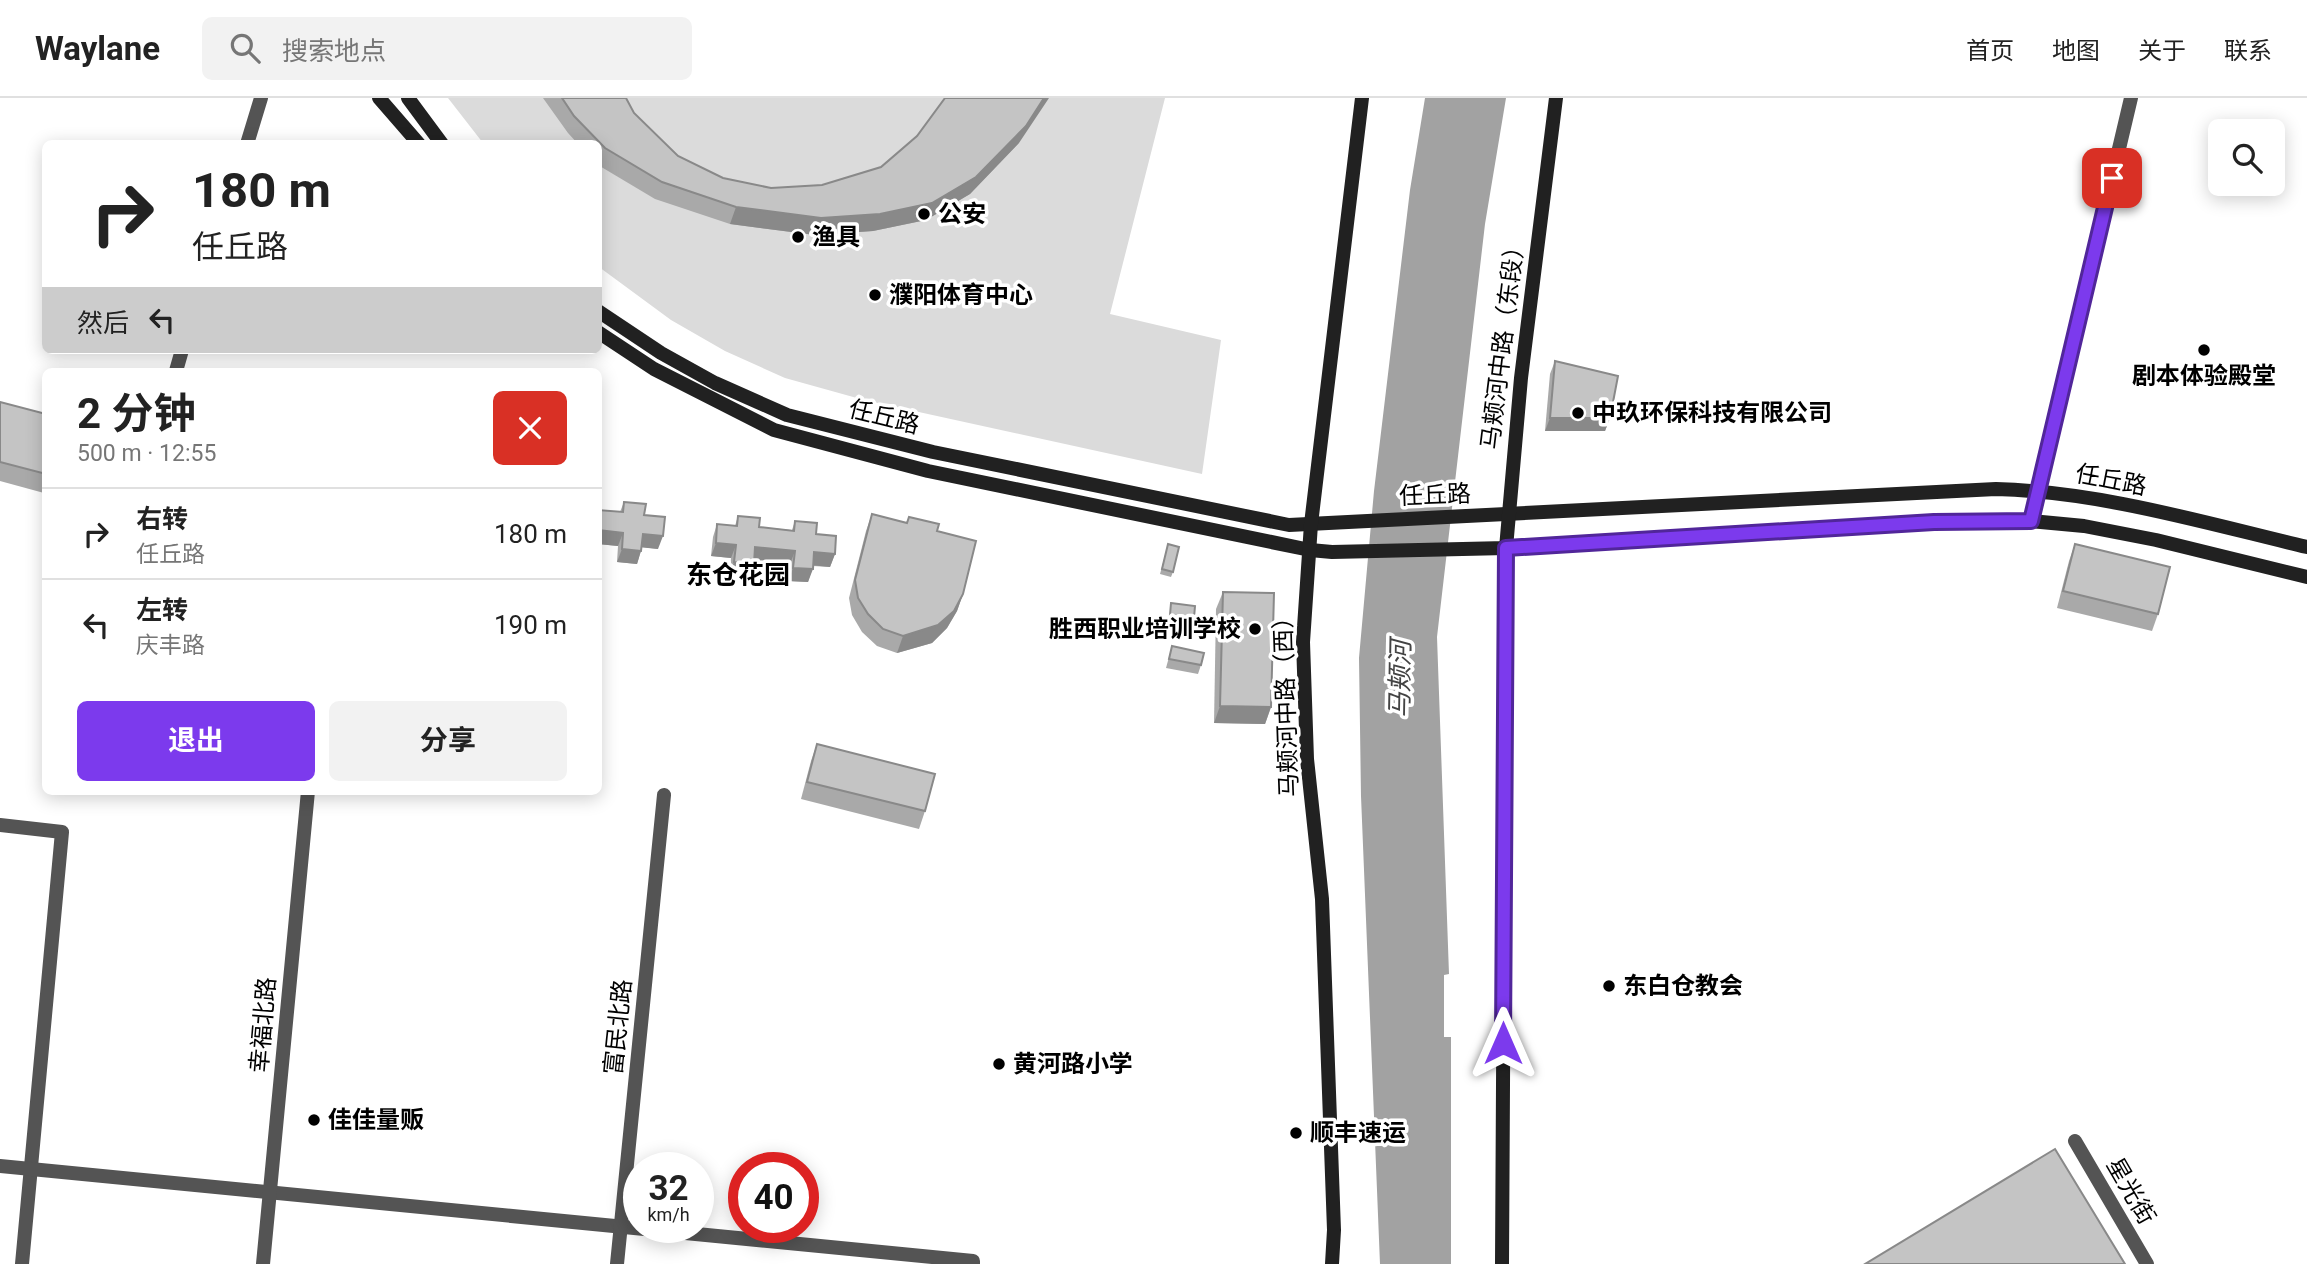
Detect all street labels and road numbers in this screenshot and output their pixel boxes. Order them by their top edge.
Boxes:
street label: 马颊河中路（东段） [1476,233,1530,451]
street label: 任丘路 [846,395,922,439]
street label: 任丘路 [2073,459,2149,501]
street label: 任丘路 [1399,480,1471,510]
street label: 马颊河中路（西） [1269,605,1303,797]
street label: 幸福北路 [245,976,281,1074]
street label: 富民北路 [599,978,637,1076]
street label: 星光街 [2101,1153,2161,1229]

